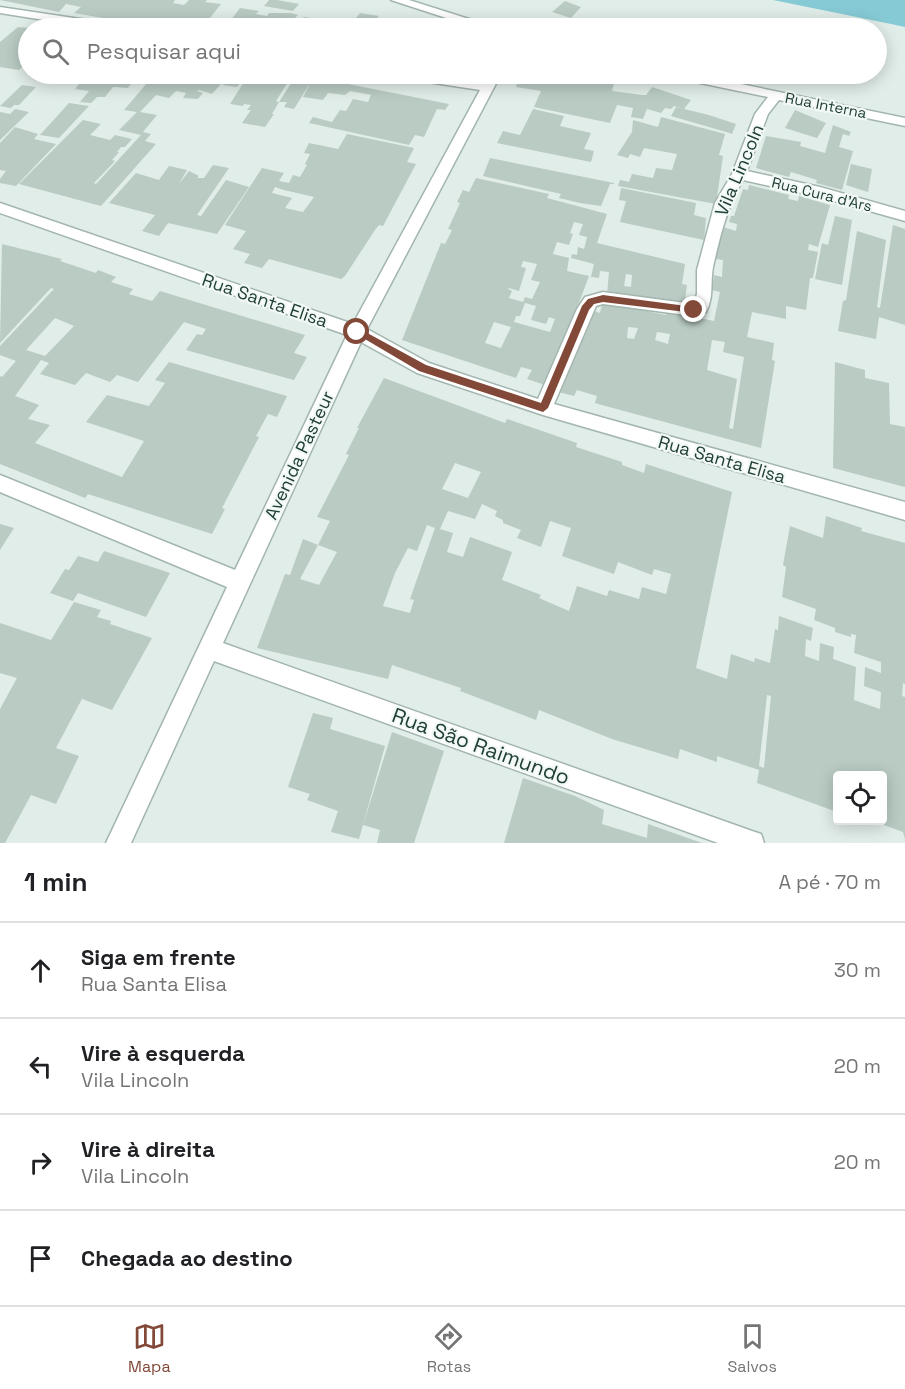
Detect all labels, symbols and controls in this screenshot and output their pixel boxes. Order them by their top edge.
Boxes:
search box [18,18,887,84]
icon: search [39,35,72,68]
text: Pesquisar aqui [87,37,241,65]
street label: Rua Interna [784,88,869,122]
street label: Vila Lincoln [709,121,769,219]
street label: Rua Cura d'Ars [770,172,874,216]
street label: Rua Santa Elisa [199,268,331,332]
route end [680,296,706,322]
route start [343,318,369,344]
street label: Avenida Pasteur [259,387,339,523]
street label: Rua Santa Elisa [656,430,788,488]
street label: Rua São Raimundo [388,701,574,791]
map controls [833,771,887,825]
button: locate [833,771,887,825]
text: 1 min [24,865,88,899]
text: A pé · 70 m [778,869,881,895]
text: Siga em frente [81,943,236,971]
icon: ahead [24,954,57,987]
text: 30 m [834,957,881,983]
text: Rua Santa Elisa [81,971,227,997]
text: Vire à esquerda [81,1039,245,1067]
icon: left [24,1050,57,1083]
text: 20 m [834,1053,881,1079]
text: Vila Lincoln [81,1067,189,1093]
text: Vire à direita [81,1135,215,1163]
icon: right [24,1146,57,1179]
text: 20 m [834,1149,881,1175]
text: Vila Lincoln [81,1163,189,1189]
icon: arrive [24,1242,57,1275]
text: Chegada ao destino [81,1244,293,1272]
tab: Mapa [128,1320,171,1377]
tab: Rotas [427,1320,471,1377]
tab: Salvos [727,1320,777,1377]

